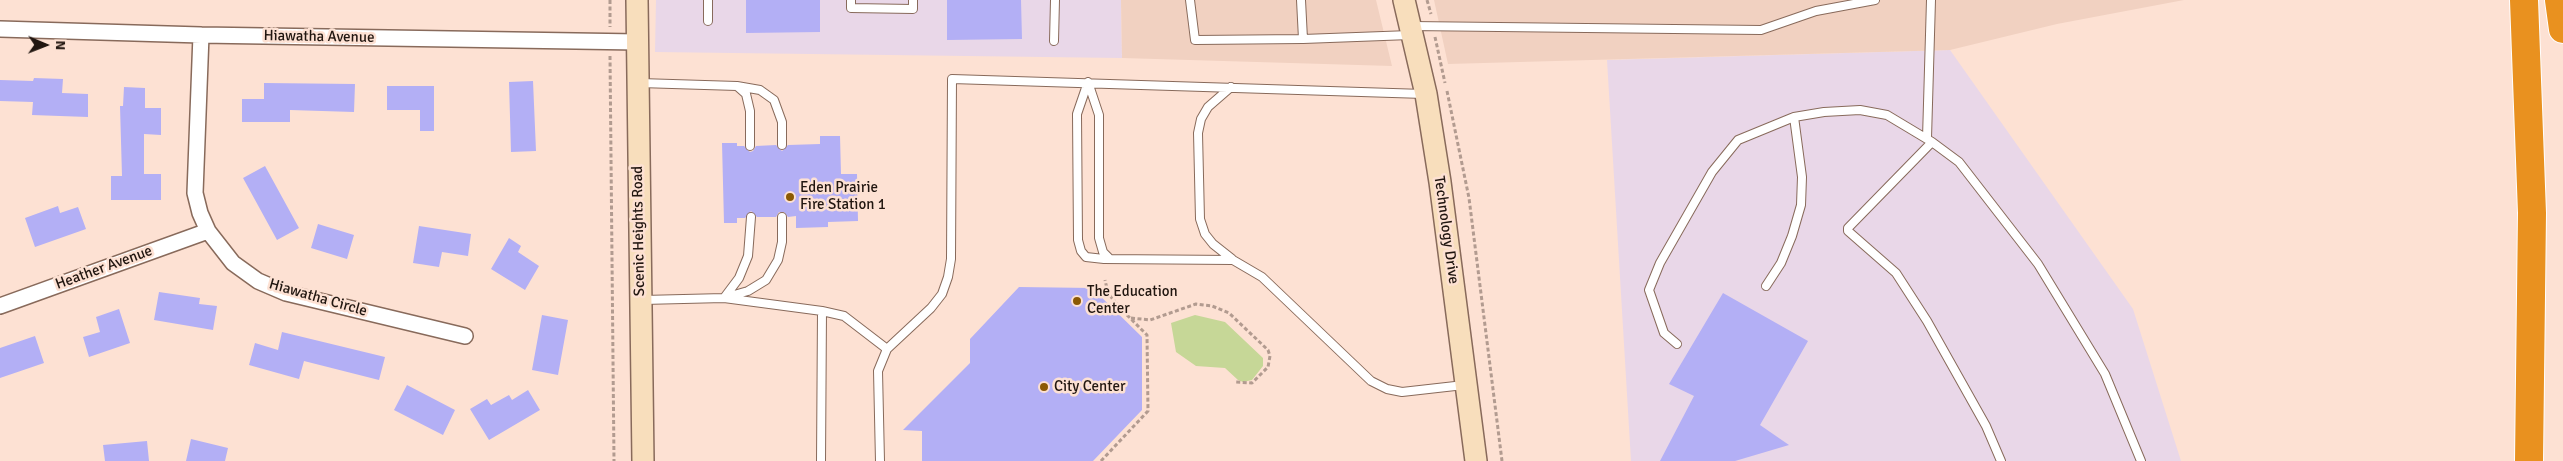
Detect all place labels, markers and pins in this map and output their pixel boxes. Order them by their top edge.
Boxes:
place label: Eden Prairie Fire Station 1 [800,179,886,214]
marker: Eden Prairie Fire Station 1 [784,191,796,203]
place label: The Education Center [1087,283,1178,318]
marker: The Education Center [1071,295,1083,307]
place label: City Center [1054,378,1125,396]
marker: City Center [1038,381,1050,393]

